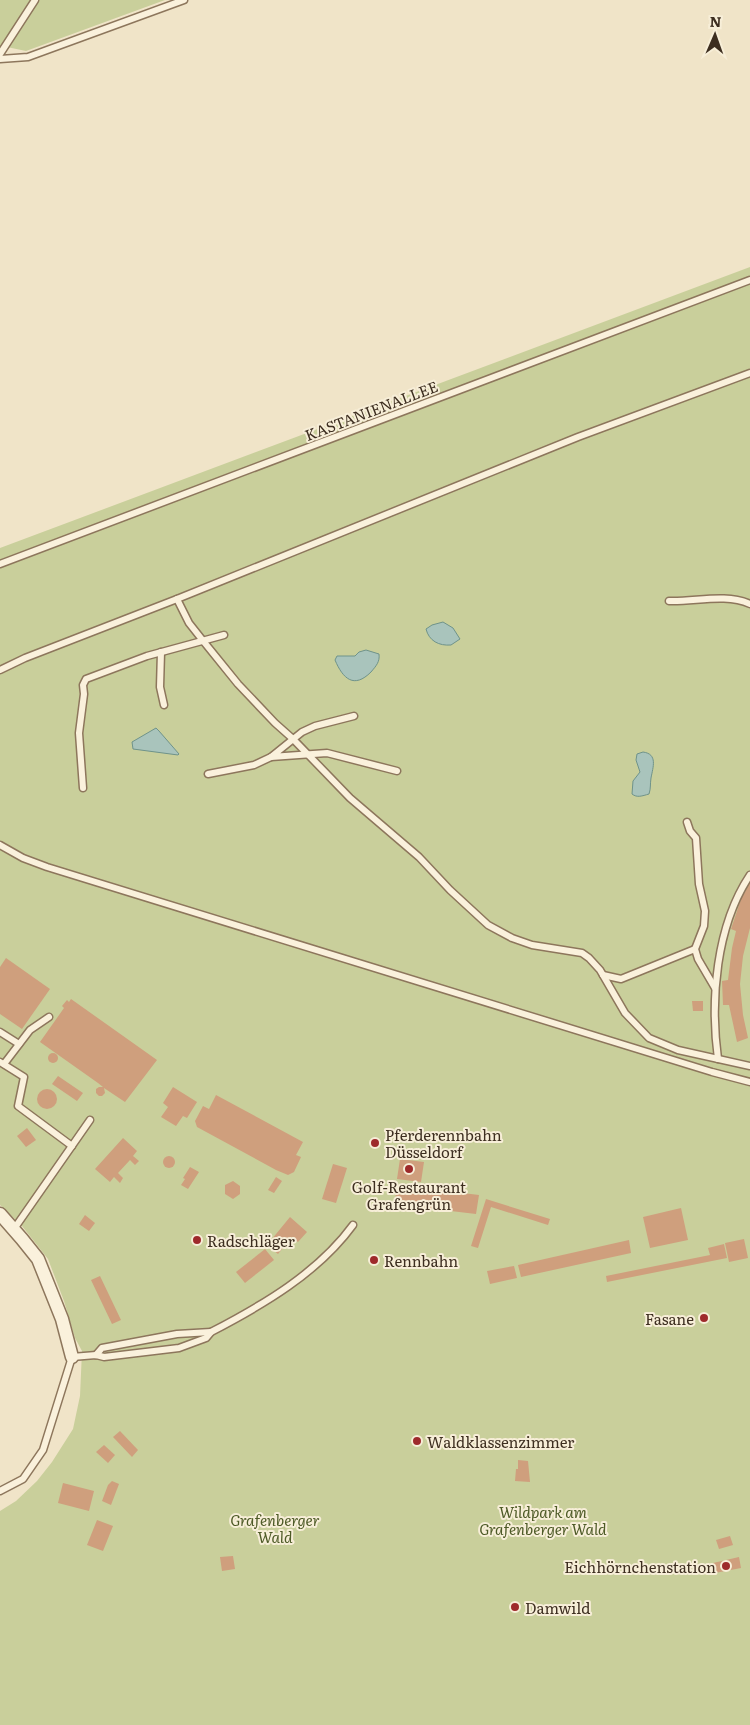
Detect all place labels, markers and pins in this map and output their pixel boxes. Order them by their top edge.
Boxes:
place label: Pferderennbahn Düsseldorf [385,1123,502,1163]
marker: Pferderennbahn Düsseldorf [369,1137,381,1149]
marker: Golf-Restaurant Grafengrün [403,1163,415,1175]
place label: Golf-Restaurant Grafengrün [352,1175,466,1215]
place label: Radschläger [207,1229,295,1252]
marker: Radschläger [191,1234,203,1246]
place label: Rennbahn [384,1249,458,1272]
marker: Rennbahn [368,1254,380,1266]
place label: Fasane [645,1307,694,1330]
marker: Fasane [698,1312,710,1324]
place label: Waldklassenzimmer [427,1430,574,1453]
marker: Waldklassenzimmer [411,1435,423,1447]
place label: Eichhörnchenstation [564,1555,716,1578]
marker: Eichhörnchenstation [720,1560,732,1572]
place label: Damwild [525,1596,590,1619]
marker: Damwild [509,1601,521,1613]

